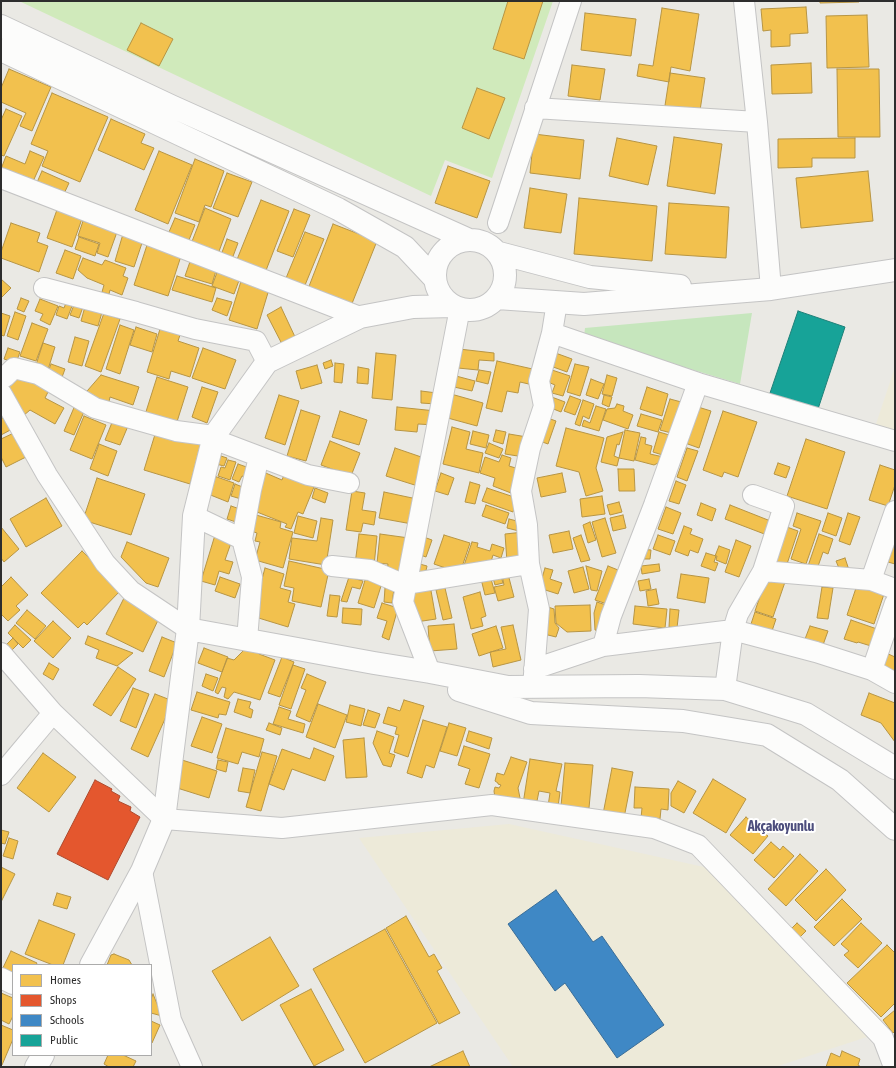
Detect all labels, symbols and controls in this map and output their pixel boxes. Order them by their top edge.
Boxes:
district label: Akçakoyunlu [748,819,814,835]
legend [12,964,152,1056]
text: Homes [50,973,81,987]
text: Shops [50,993,76,1007]
text: Schools [50,1013,84,1027]
text: Public [50,1033,78,1047]

